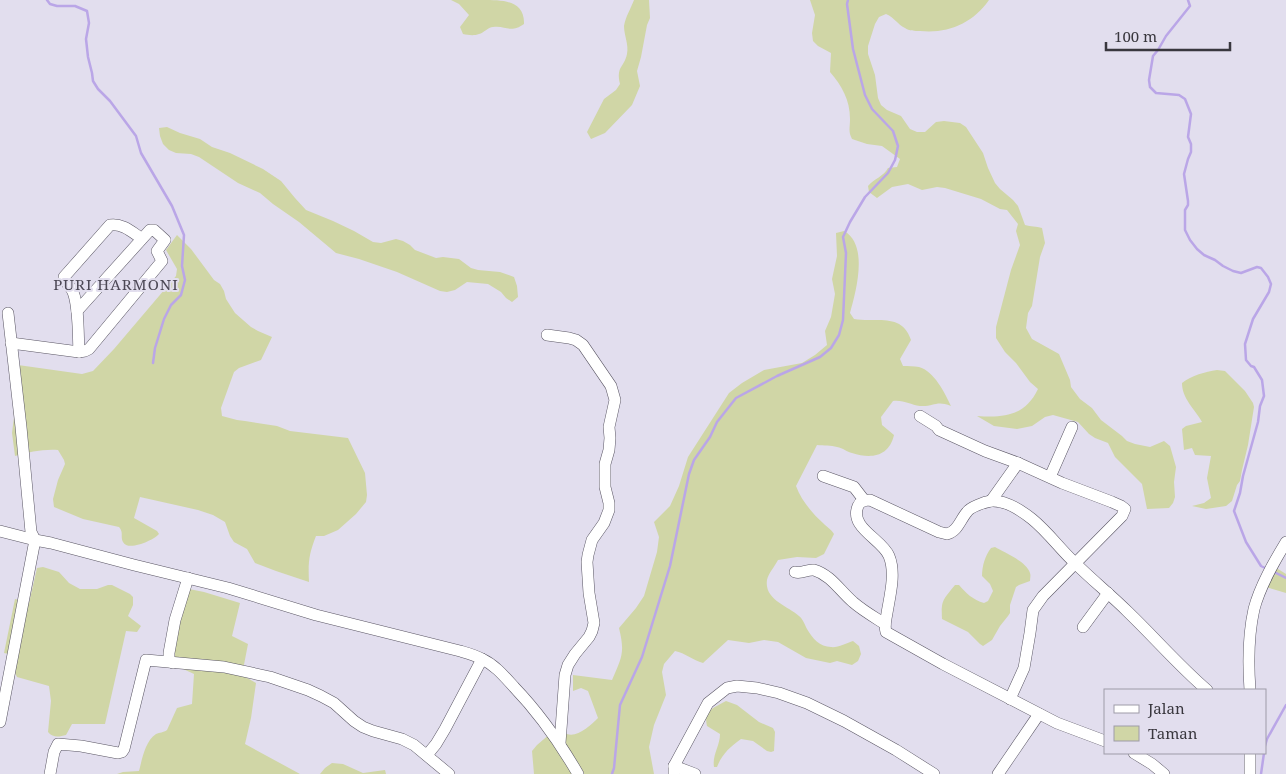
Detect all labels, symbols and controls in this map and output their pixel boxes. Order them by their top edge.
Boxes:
scale bar [1106,20,1230,52]
text: 100 m [1114,26,1157,46]
district label: PURI HARMONI [53,274,179,294]
legend [1104,689,1266,754]
text: Jalan [1147,698,1185,718]
text: Taman [1148,723,1198,743]

